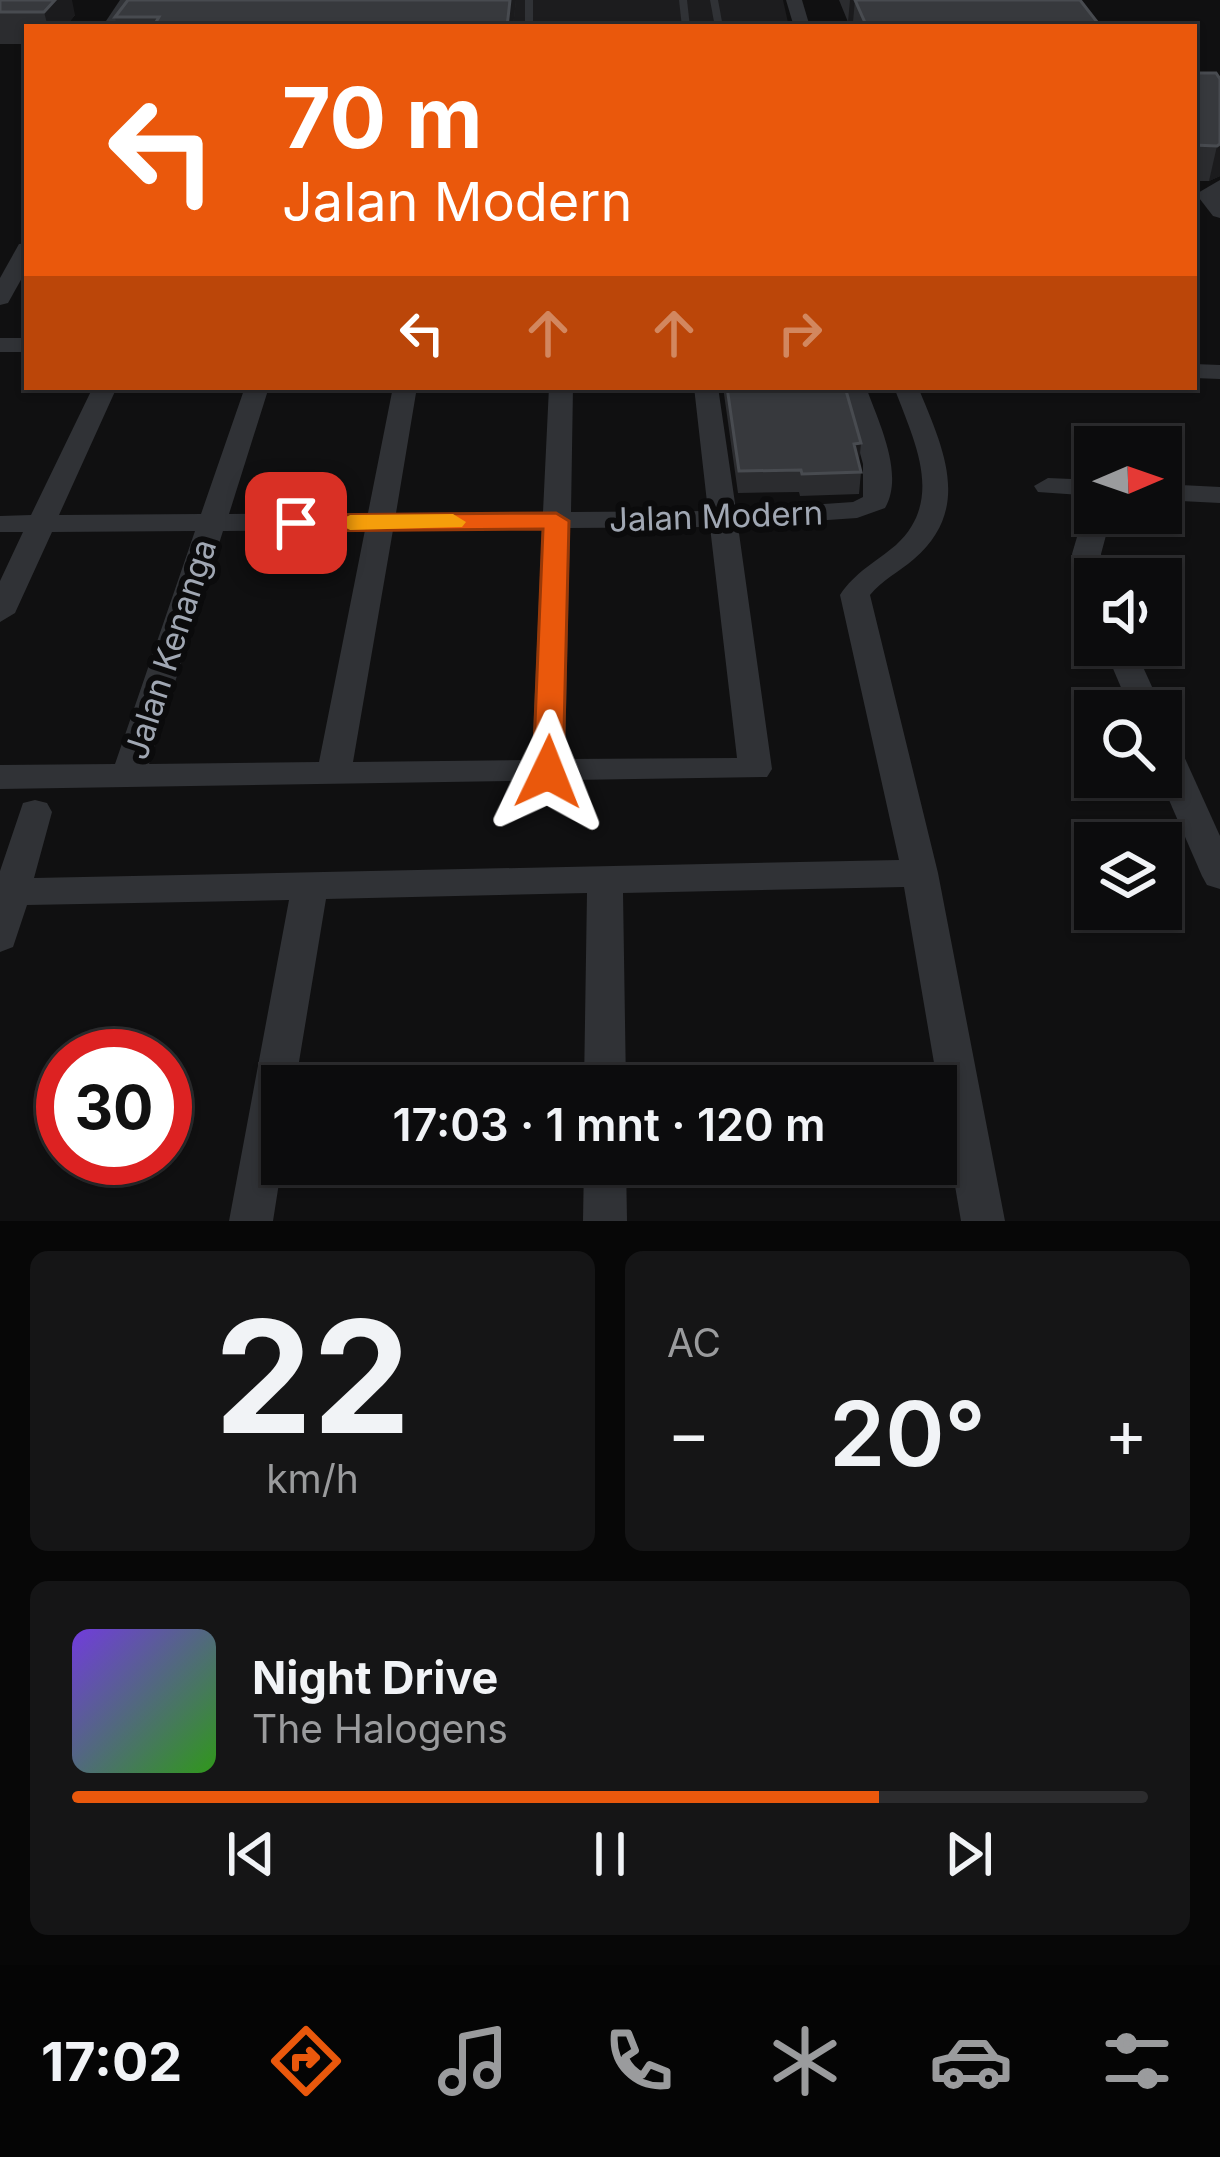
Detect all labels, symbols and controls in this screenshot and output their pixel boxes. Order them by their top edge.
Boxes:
text: 70 m [282,67,483,168]
icon: left [84,72,240,228]
text: Jalan Modern [282,169,632,234]
icon: left [389,300,455,366]
icon: ahead [515,300,581,366]
icon: ahead [641,300,707,366]
icon: right [767,300,833,366]
north arrow [1074,426,1182,534]
map controls [1074,426,1182,930]
pin [245,472,347,574]
icon: arrive [263,490,329,556]
street label: Jalan Modern [608,492,824,540]
street label: Jalan Kenanga [116,534,224,764]
button: sound [1074,558,1182,666]
button: search [1074,690,1182,798]
position arrow [485,709,611,835]
button: layers [1074,822,1182,930]
speed limit sign: 30 [36,1029,192,1185]
text: 17:03 · 1 mnt · 120 m [392,1097,826,1152]
text: 22 [214,1282,411,1471]
text: AC [667,1319,721,1366]
text: 20° [829,1379,986,1488]
text: − [667,1393,711,1473]
text: + [1104,1393,1148,1473]
text: km/h [266,1455,359,1502]
text: Night Drive [252,1650,498,1705]
text: The Halogens [252,1705,508,1752]
icon: previous [218,1821,284,1887]
icon: pause [577,1821,643,1887]
icon: next [936,1821,1002,1887]
icon: directions [264,2019,348,2103]
icon: music [431,2019,515,2103]
icon: phone [597,2019,681,2103]
icon: climate [763,2019,847,2103]
icon: car [929,2019,1013,2103]
icon: filters [1095,2019,1179,2103]
text: 17:02 [41,2029,182,2094]

